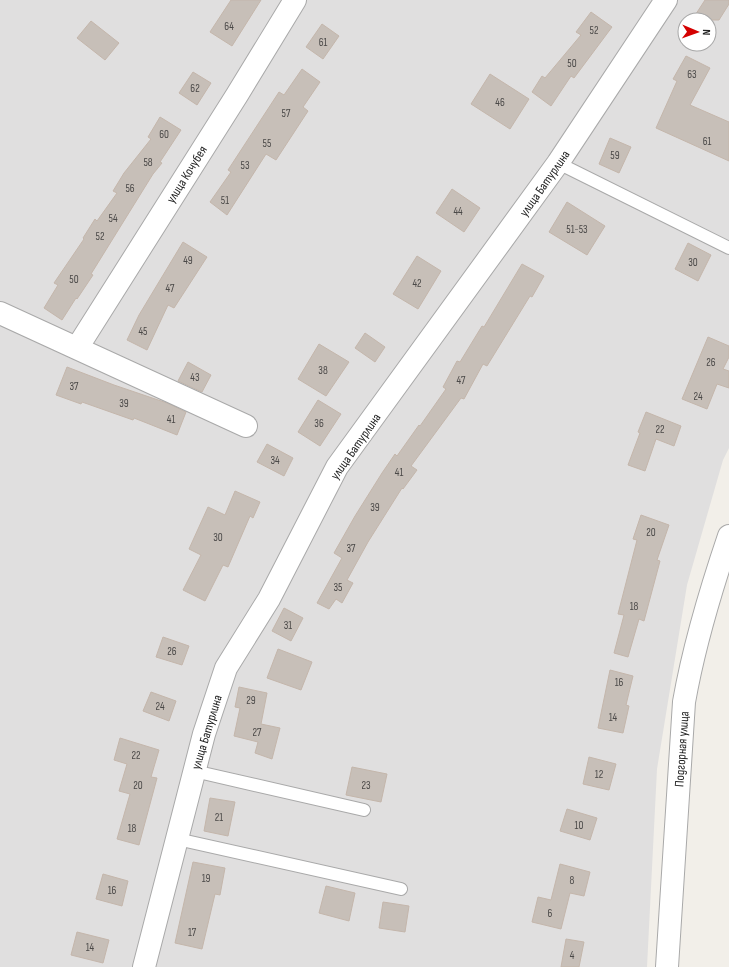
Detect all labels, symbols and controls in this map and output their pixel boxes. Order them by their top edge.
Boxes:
north arrow [677,12,717,52]
house number: 64 [224,20,234,33]
house number: 52 [590,24,599,37]
text: N [700,29,713,36]
house number: 61 [319,36,327,49]
house number: 50 [567,57,577,70]
house number: 63 [687,68,697,81]
house number: 62 [190,82,200,95]
house number: 46 [495,96,505,109]
house number: 57 [282,107,291,120]
house number: 60 [159,128,169,141]
house number: 61 [703,135,711,148]
house number: 55 [263,137,271,150]
street label: улица Кочубея [163,143,211,206]
street label: улица Батурлина [516,147,574,220]
house number: 59 [610,149,620,162]
house number: 58 [143,156,153,169]
house number: 53 [240,159,250,172]
house number: 56 [125,182,135,195]
house number: 51 [221,194,229,207]
house number: 44 [453,205,463,218]
house number: 54 [108,212,118,225]
house number: 51-53 [566,223,588,236]
house number: 52 [96,230,105,243]
house number: 49 [183,254,193,267]
house number: 30 [688,256,698,269]
house number: 50 [69,273,79,286]
house number: 42 [412,277,422,290]
house number: 47 [166,282,175,295]
house number: 45 [138,325,148,338]
house number: 26 [706,356,716,369]
house number: 38 [318,364,328,377]
house number: 43 [190,371,200,384]
house number: 47 [457,374,466,387]
house number: 37 [69,380,79,393]
house number: 24 [693,390,703,403]
house number: 39 [119,397,129,410]
street label: улица Батурлина [327,410,385,483]
house number: 41 [167,413,175,426]
house number: 36 [314,417,324,430]
house number: 22 [655,423,665,436]
house number: 34 [270,454,280,467]
house number: 41 [395,466,403,479]
house number: 39 [370,501,380,514]
house number: 20 [646,526,656,539]
house number: 30 [213,531,223,544]
house number: 37 [346,542,356,555]
house number: 35 [333,581,343,594]
house number: 18 [630,600,639,613]
house number: 31 [284,619,292,632]
house number: 26 [167,645,177,658]
house number: 16 [615,676,624,689]
street label: улица Батурлина [188,693,226,772]
house number: 29 [246,694,256,707]
house number: 24 [155,700,165,713]
house number: 14 [609,711,618,724]
street label: Подгорная улица [671,711,693,787]
house number: 27 [253,726,262,739]
house number: 22 [131,749,141,762]
house number: 12 [595,768,604,781]
house number: 20 [133,779,143,792]
house number: 23 [361,779,371,792]
house number: 21 [215,811,223,824]
house number: 10 [575,819,583,832]
house number: 18 [128,822,137,835]
house number: 19 [202,872,210,885]
house number: 8 [570,874,575,887]
house number: 16 [108,884,117,897]
house number: 6 [548,907,553,920]
house number: 17 [188,926,197,939]
house number: 14 [86,941,95,954]
house number: 4 [570,949,575,962]

